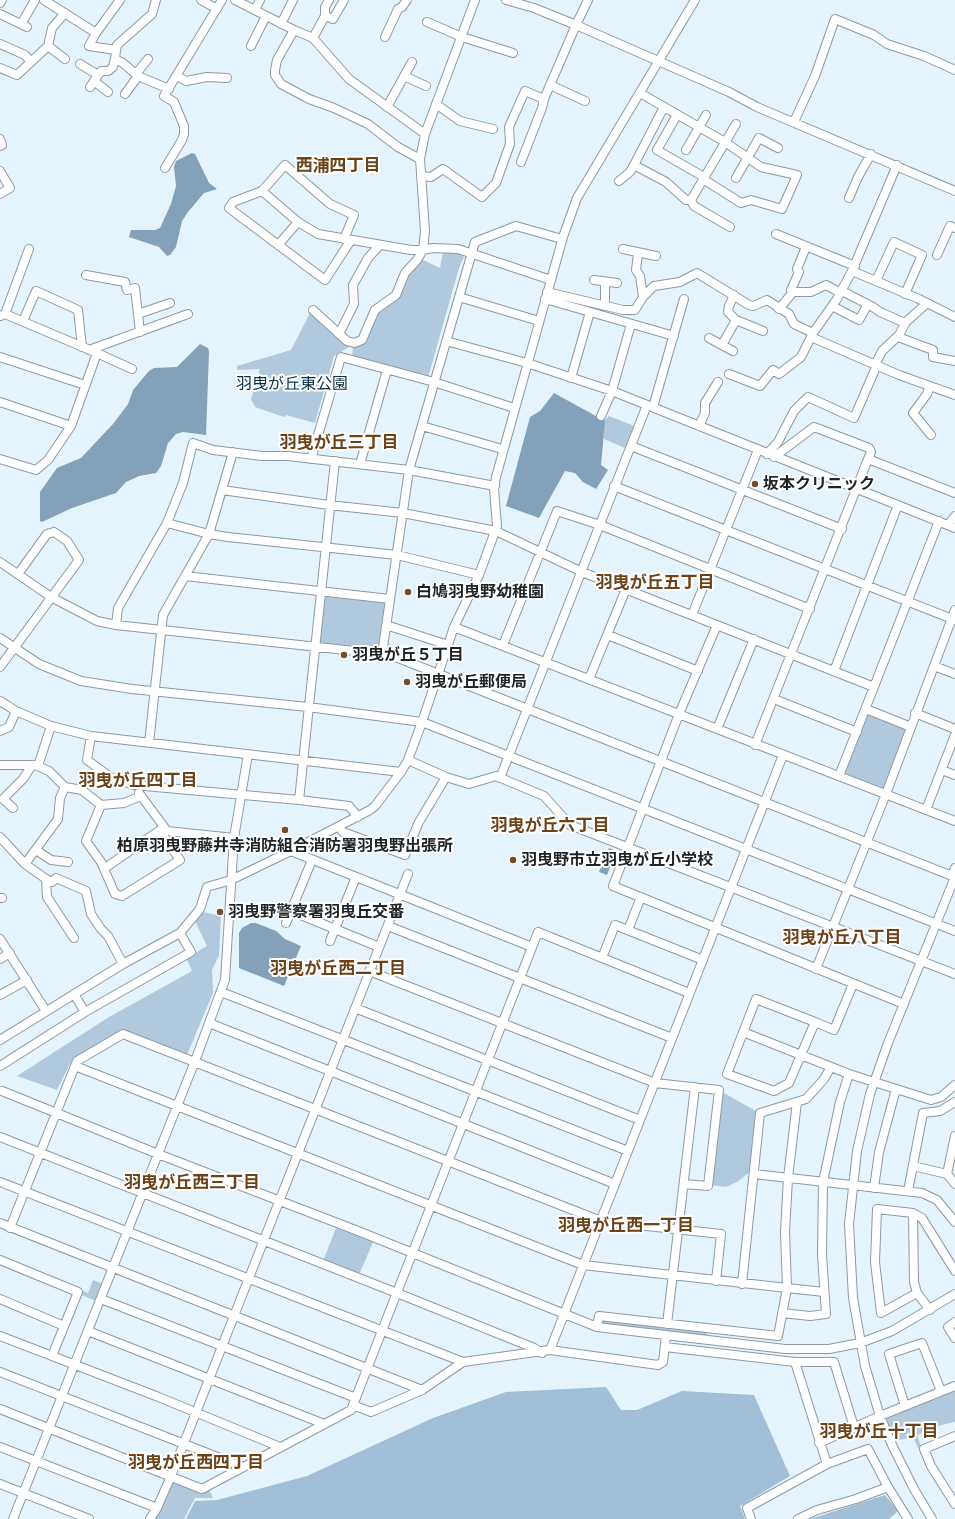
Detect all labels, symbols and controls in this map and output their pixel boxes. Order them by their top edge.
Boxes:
district label: 西浦四丁目 [296,156,380,176]
park label: 羽曳が丘東公園 [236,374,348,394]
district label: 羽曳が丘三丁目 [280,433,398,453]
place label: 坂本クリニック [763,474,875,494]
marker: 坂本クリニック [750,479,760,489]
district label: 羽曳が丘五丁目 [596,573,714,593]
place label: 白鳩羽曳野幼稚園 [416,582,544,602]
marker: 白鳩羽曳野幼稚園 [403,587,413,597]
place label: 羽曳が丘５丁目 [352,645,464,665]
marker: 羽曳が丘５丁目 [339,650,349,660]
place label: 羽曳が丘郵便局 [415,672,527,692]
marker: 羽曳が丘郵便局 [402,677,412,687]
district label: 羽曳が丘四丁目 [79,771,197,791]
district label: 羽曳が丘六丁目 [491,816,609,836]
marker: 柏原羽曳野藤井寺消防組合消防署羽曳野出張所 [280,825,290,835]
place label: 柏原羽曳野藤井寺消防組合消防署羽曳野出張所 [117,836,453,856]
place label: 羽曳野市立羽曳が丘小学校 [521,850,713,870]
marker: 羽曳野市立羽曳が丘小学校 [508,855,518,865]
place label: 羽曳野警察署羽曳丘交番 [228,902,404,922]
marker: 羽曳野警察署羽曳丘交番 [215,907,225,917]
district label: 羽曳が丘八丁目 [783,928,901,948]
district label: 羽曳が丘西二丁目 [270,959,406,979]
district label: 羽曳が丘西三丁目 [124,1173,260,1193]
district label: 羽曳が丘西一丁目 [558,1216,694,1236]
district label: 羽曳が丘十丁目 [820,1422,938,1442]
district label: 羽曳が丘西四丁目 [128,1453,264,1473]

